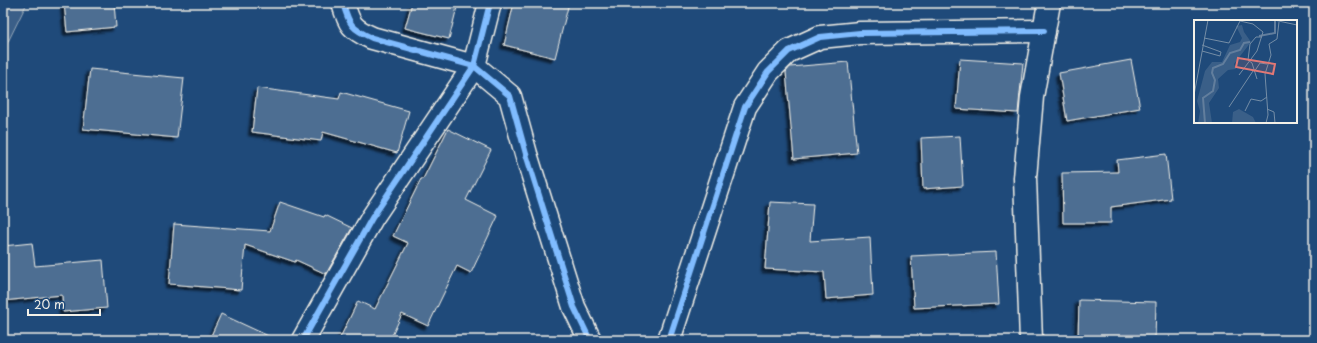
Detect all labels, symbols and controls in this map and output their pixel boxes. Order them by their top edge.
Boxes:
inset map [1194,20,1297,123]
scale bar [28,291,100,317]
text: 20 m [34,295,65,313]

